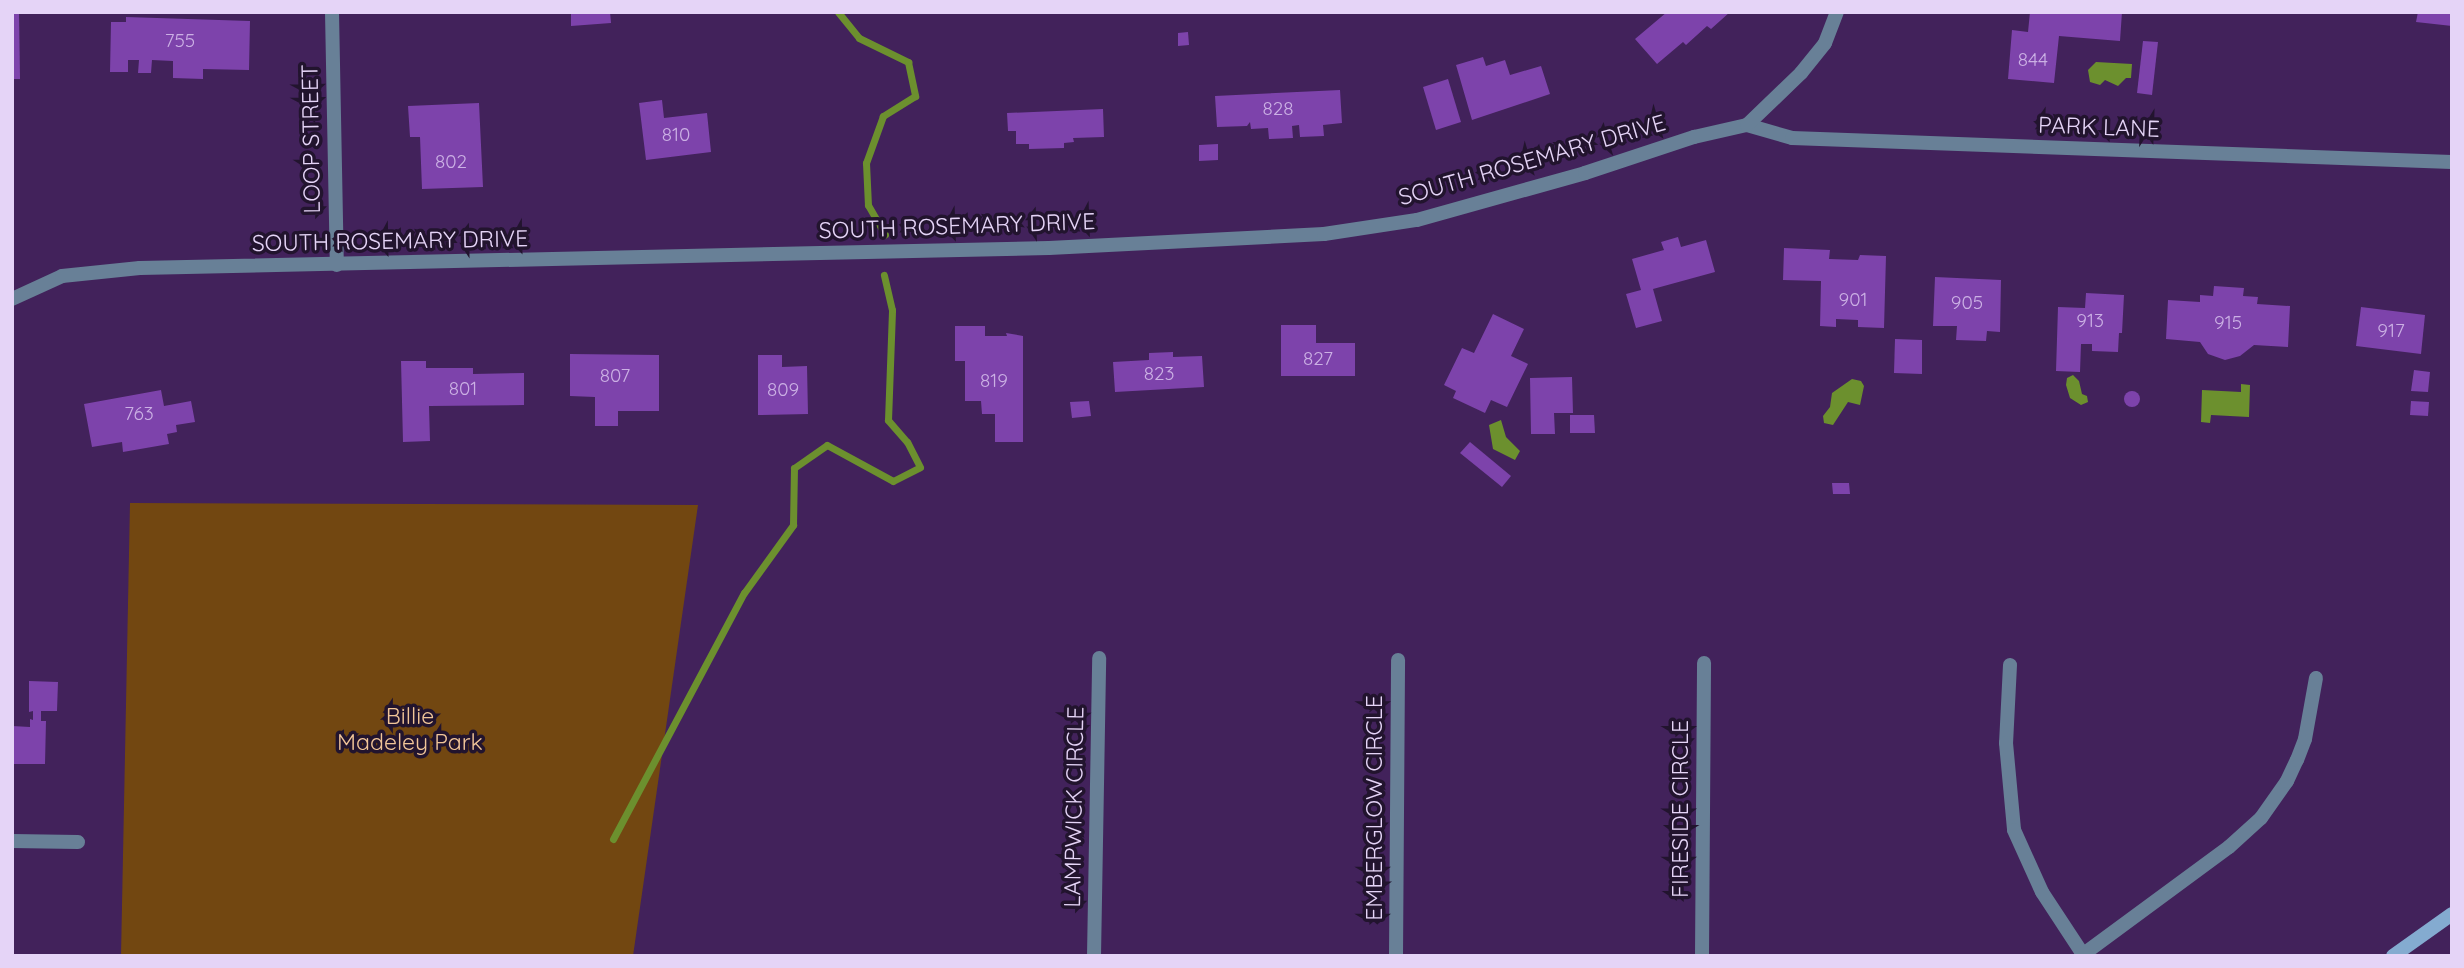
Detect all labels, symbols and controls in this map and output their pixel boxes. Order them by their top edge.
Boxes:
house number: 755 [165,30,195,52]
house number: 844 [2018,49,2048,71]
street label: LOOP STREET [296,64,326,214]
house number: 828 [1262,98,1294,120]
street label: SOUTH ROSEMARY DRIVE [1395,109,1669,211]
street label: PARK LANE [2038,111,2160,143]
house number: 810 [662,124,690,146]
house number: 802 [435,151,467,173]
street label: SOUTH ROSEMARY DRIVE [818,207,1096,245]
street label: SOUTH ROSEMARY DRIVE [252,225,528,257]
house number: 901 [1839,289,1867,311]
house number: 905 [1951,292,1983,314]
house number: 913 [2076,310,2104,332]
house number: 915 [2214,312,2242,334]
house number: 917 [2377,320,2405,342]
house number: 827 [1303,348,1333,370]
house number: 823 [1144,363,1174,385]
house number: 807 [600,365,630,387]
house number: 819 [980,370,1008,392]
house number: 801 [449,378,477,400]
house number: 809 [767,379,799,401]
house number: 763 [124,403,154,425]
street label: EMBERGLOW CIRCLE [1360,695,1388,921]
park label: Billie Madeley Park [337,702,483,756]
street label: LAMPWICK CIRCLE [1058,706,1090,908]
street label: FIRESIDE CIRCLE [1666,720,1694,898]

